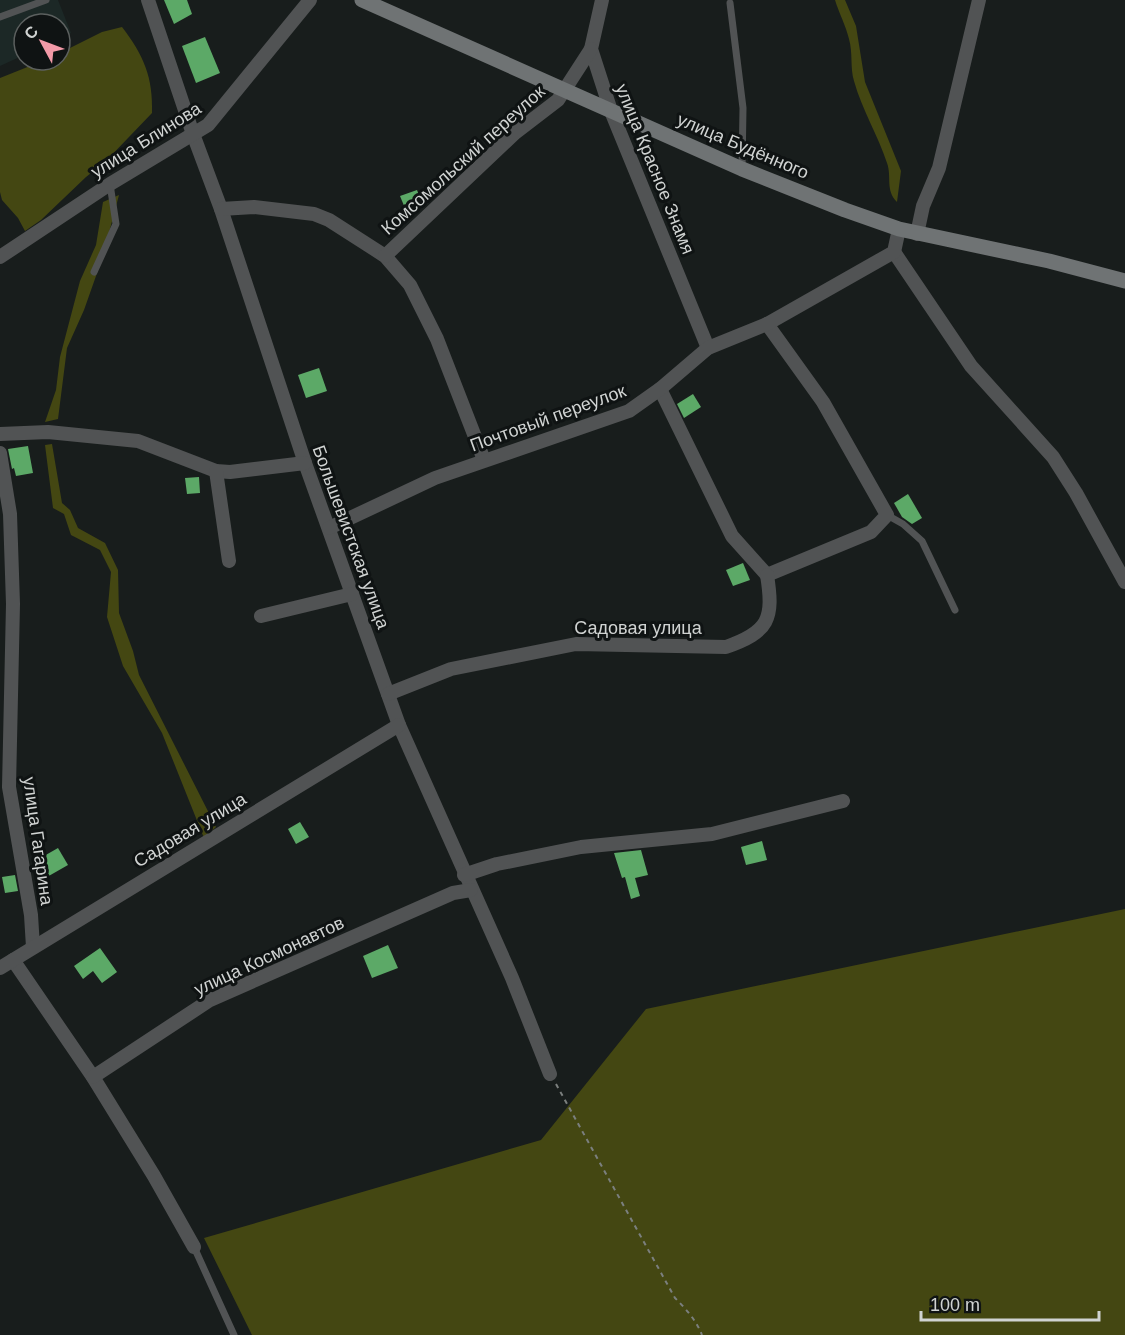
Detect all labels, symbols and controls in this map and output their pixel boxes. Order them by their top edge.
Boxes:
north arrow [12,12,72,72]
text: С [21,22,42,42]
street label: Комсомольский переулок [377,81,549,239]
street label: улица Красное Знамя [612,81,698,257]
street label: улица Блинова [87,98,206,182]
street label: улица Будённого [674,109,812,183]
street label: Почтовый переулок [467,380,629,455]
street label: Большевистская улица [308,442,394,632]
street label: Садовая улица [574,618,703,638]
street label: улица Гагарина [19,776,57,907]
street label: Садовая улица [130,788,251,871]
street label: улица Космонавтов [191,912,347,1000]
scale bar [921,1284,1100,1322]
text: 100 m [930,1295,980,1315]

